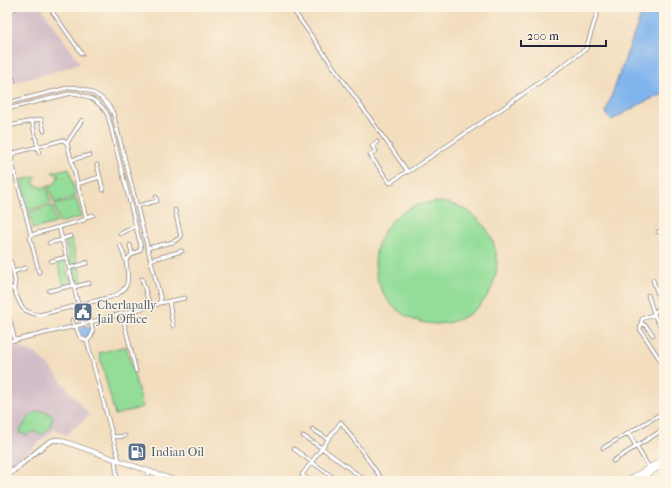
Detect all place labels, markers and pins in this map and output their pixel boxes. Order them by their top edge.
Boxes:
place label: Cherlapally Jail Office [96,298,157,326]
public building icon: Cherlapally Jail Office [72,301,94,323]
fuel station icon: Indian Oil [126,441,148,463]
place label: Indian Oil [151,445,205,459]

